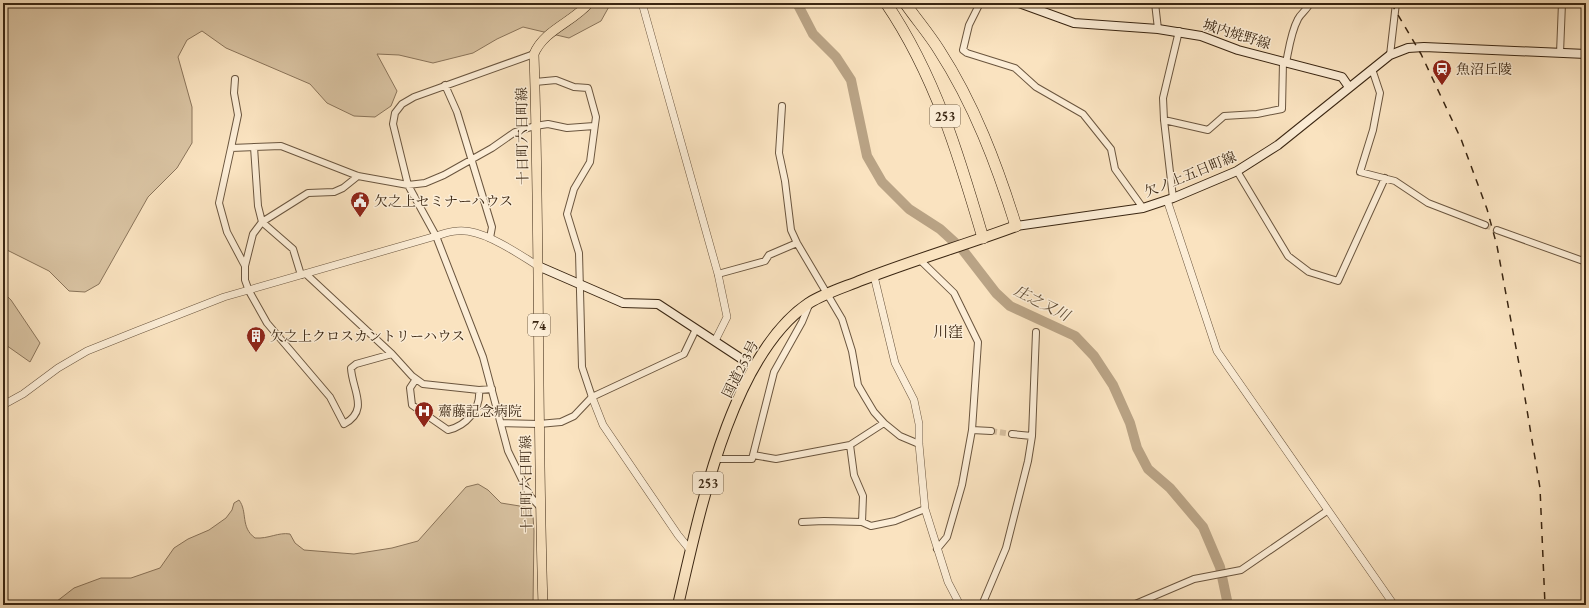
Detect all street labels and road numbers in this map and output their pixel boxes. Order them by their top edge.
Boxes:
street label: 城内焼野線 [1201,15,1273,53]
street label: 十日町六日町線 [512,87,532,185]
road number: 253 [930,105,960,127]
street label: 欠ノ上五日町線 [1141,147,1239,201]
road number: 74 [528,314,550,336]
street label: 国道253号 [718,337,762,401]
street label: 十日町六日町線 [516,435,536,533]
road number: 253 [693,472,723,494]

